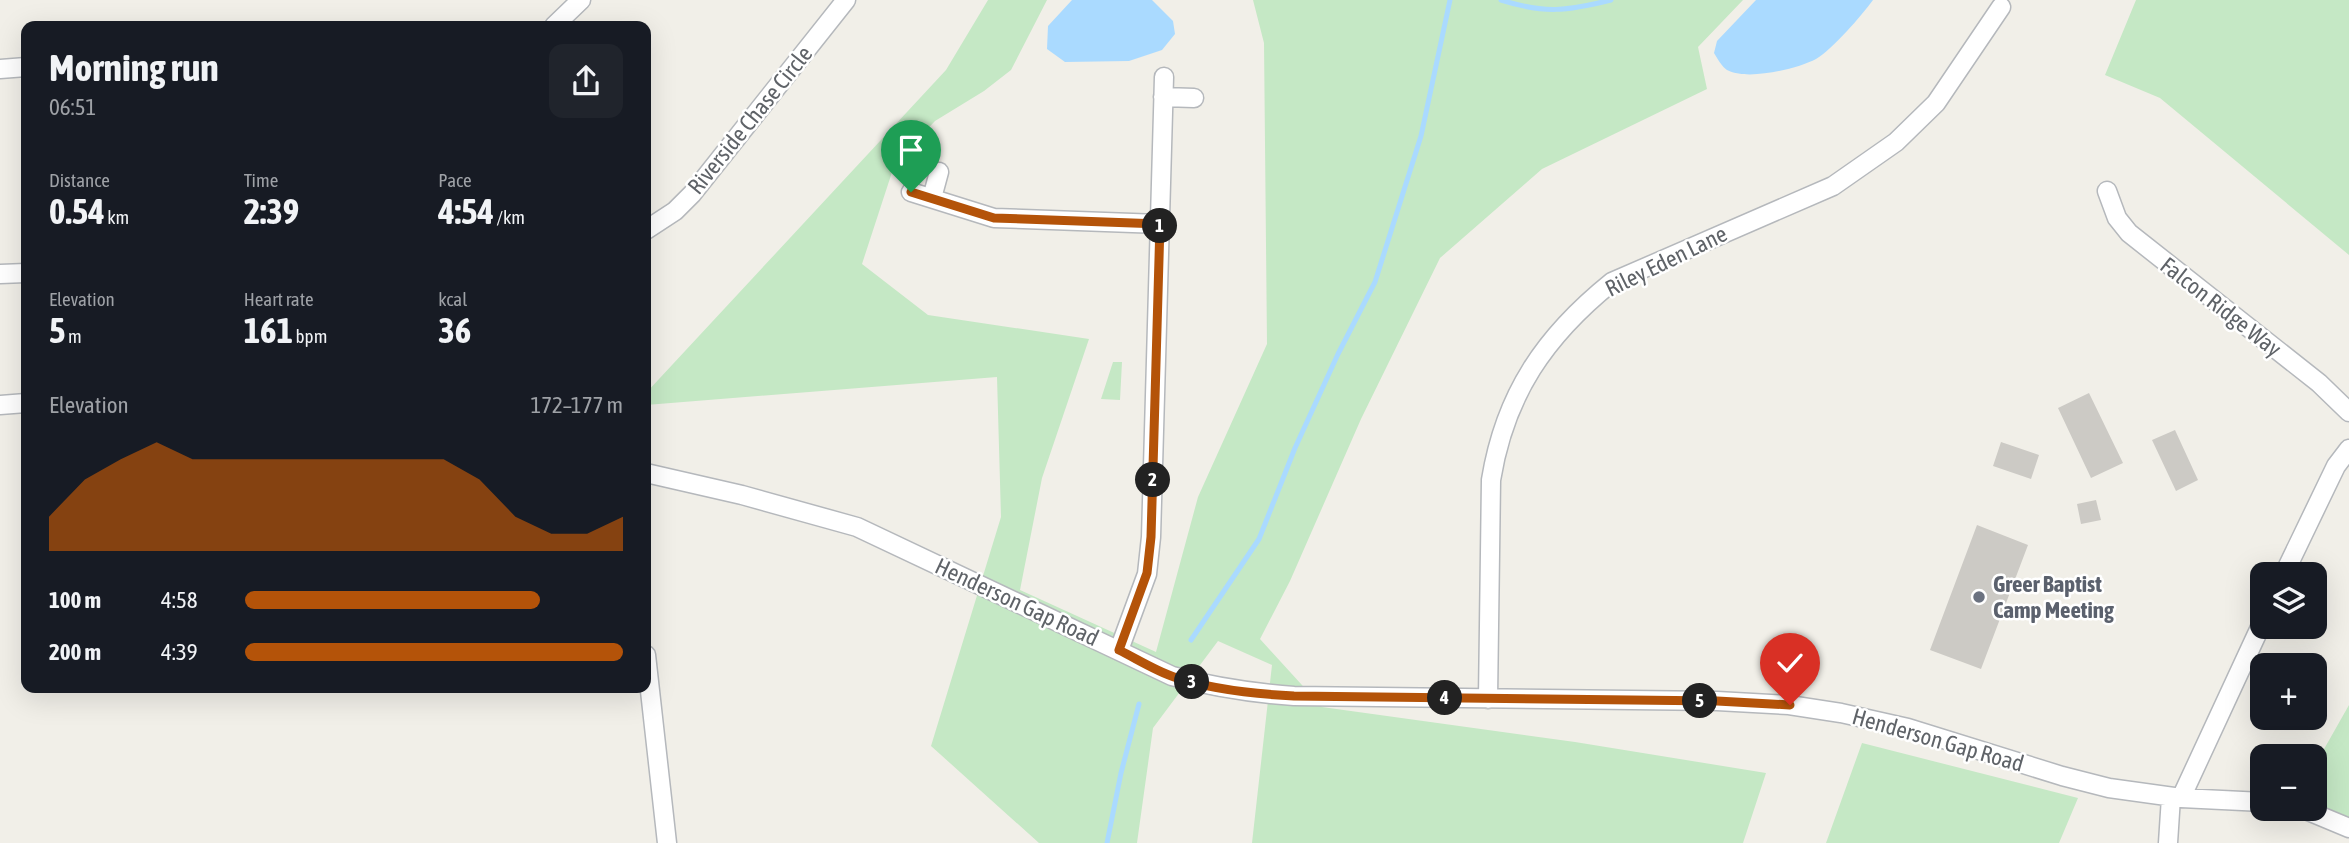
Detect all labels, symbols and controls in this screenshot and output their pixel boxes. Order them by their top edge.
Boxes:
street label: Riverside Chase Circle [683,41,817,199]
button: share [549,44,623,118]
text: Morning run [49,46,219,89]
text: 06:51 [49,94,96,120]
pin [881,120,941,192]
icon: arrive [892,131,930,169]
text: Distance [49,169,110,191]
text: Time [244,169,278,191]
text: Pace [438,169,472,191]
text: 0.54 [49,191,105,231]
text: 2:39 [244,191,299,231]
text: 4:54 [438,191,494,231]
text: km [105,206,129,228]
text: /km [494,206,525,228]
pin: 1 [1142,208,1178,244]
text: 1 [1155,214,1164,236]
street label: Riley Eden Lane [1601,220,1731,302]
street label: Falcon Ridge Way [2156,252,2286,362]
text: Elevation [49,288,115,310]
text: Heart rate [244,288,314,310]
text: kcal [438,288,467,310]
text: 5 [49,310,65,350]
text: 161 [244,310,293,350]
text: 36 [438,310,471,350]
text: m [65,325,82,347]
text: bpm [293,325,327,347]
text: Elevation [49,392,129,418]
text: 172–177 m [530,392,623,418]
pin: 2 [1136,462,1170,498]
text: 2 [1148,468,1157,490]
street label: Henderson Gap Road [931,553,1103,651]
map controls [2250,562,2327,821]
button: layers [2250,562,2327,639]
place label: Greer Baptist Camp Meeting [1993,571,2114,623]
text: 100 m [49,587,101,613]
text: 4:58 [161,587,198,613]
marker: Greer Baptist Camp Meeting [1971,589,1987,605]
pin [1760,633,1820,705]
text: 200 m [49,639,101,665]
text: 4:39 [161,639,198,665]
icon: check [1771,644,1809,682]
button: + [2250,653,2327,730]
pin: 3 [1174,664,1210,700]
text: 3 [1187,670,1196,692]
pin: 4 [1428,680,1462,716]
pin: 5 [1682,684,1718,718]
text: 4 [1440,686,1449,708]
text: 5 [1695,689,1704,711]
street label: Henderson Gap Road [1849,703,2027,777]
button: − [2250,744,2327,821]

